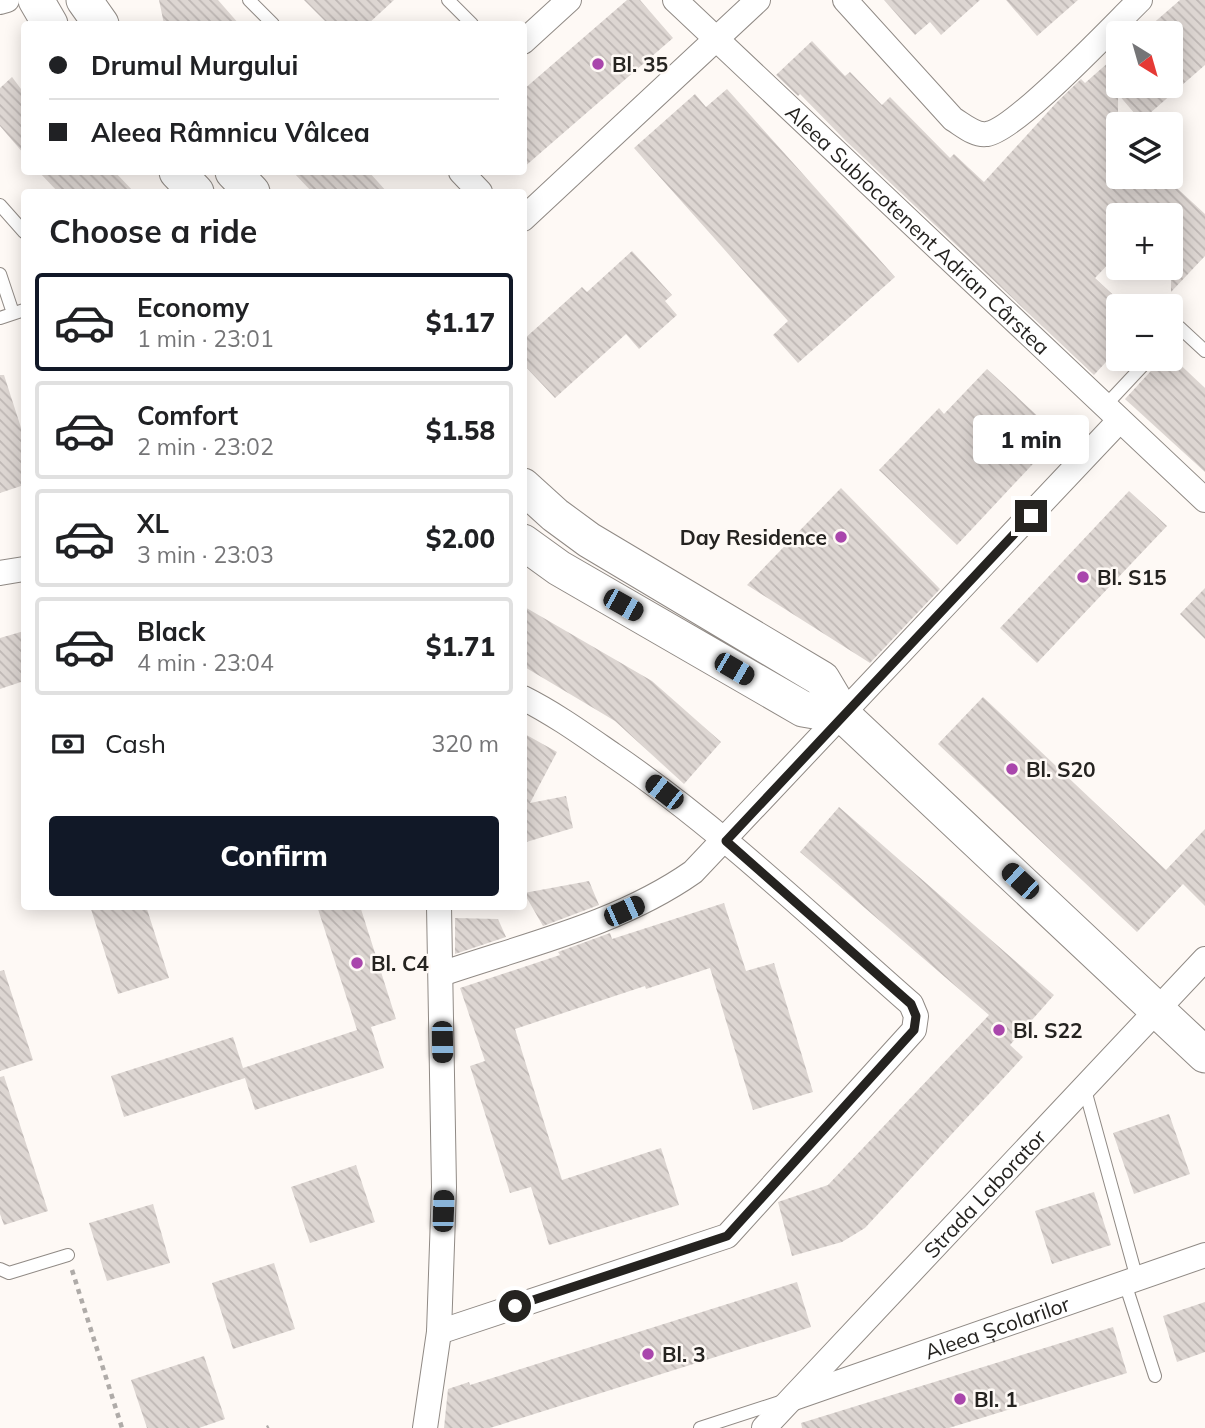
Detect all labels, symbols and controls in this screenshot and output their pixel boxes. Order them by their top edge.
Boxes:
north arrow [1106,21,1183,98]
map controls [1106,21,1183,371]
text: Drumul Murgului [91,49,298,82]
place label: Bl. 35 [612,51,668,77]
marker: Bl. 35 [590,56,606,72]
street label: Aleea Sublocotenent Adrian Cârstea [781,99,1055,360]
button: layers [1106,112,1183,189]
text: Aleea Râmnicu Vâlcea [91,116,370,149]
button: + [1106,203,1183,280]
text: Choose a ride [49,211,257,251]
icon: car [53,291,116,354]
text: Economy [137,291,249,324]
button: − [1106,294,1183,371]
text: $1.17 [426,306,495,339]
text: 1 min · 23:01 [137,324,274,353]
icon: car [53,399,116,462]
text: Comfort [137,399,238,432]
text: $1.58 [426,414,495,447]
callout: 1 min [973,414,1089,463]
text: 1 min [1000,425,1062,454]
text: 2 min · 23:02 [137,432,274,461]
route end [1015,500,1047,532]
icon: car [53,507,116,570]
text: XL [137,507,169,540]
text: $2.00 [426,522,495,555]
place label: Day Residence [680,524,827,550]
marker: Day Residence [833,529,849,545]
text: 3 min · 23:03 [137,540,274,569]
place label: Bl. S15 [1097,564,1167,590]
marker: Bl. S15 [1075,569,1091,585]
car [600,586,647,624]
icon: car [53,615,116,678]
text: Black [137,615,205,648]
text: $1.71 [426,630,495,663]
text: 4 min · 23:04 [137,648,274,677]
car [711,649,758,689]
icon: cash [49,725,87,763]
text: Cash [105,727,166,760]
text: 320 m [431,729,499,758]
place label: Bl. S20 [1026,756,1096,782]
marker: Bl. S20 [1004,761,1020,777]
car [641,771,688,813]
button: Confirm [49,816,499,896]
car [998,859,1043,903]
car [601,893,648,929]
place label: Bl. C4 [371,950,429,976]
marker: Bl. C4 [349,955,365,971]
place label: Bl. S22 [1013,1017,1083,1043]
car [432,1021,453,1063]
marker: Bl. S22 [991,1022,1007,1038]
street label: Strada Laborator [918,1123,1051,1263]
car [432,1190,455,1232]
route start [499,1290,531,1322]
street label: Aleea Școlarilor [921,1290,1073,1365]
place label: Bl. 3 [662,1341,706,1367]
marker: Bl. 3 [640,1346,656,1362]
place label: Bl. 1 [974,1386,1018,1412]
marker: Bl. 1 [952,1391,968,1407]

